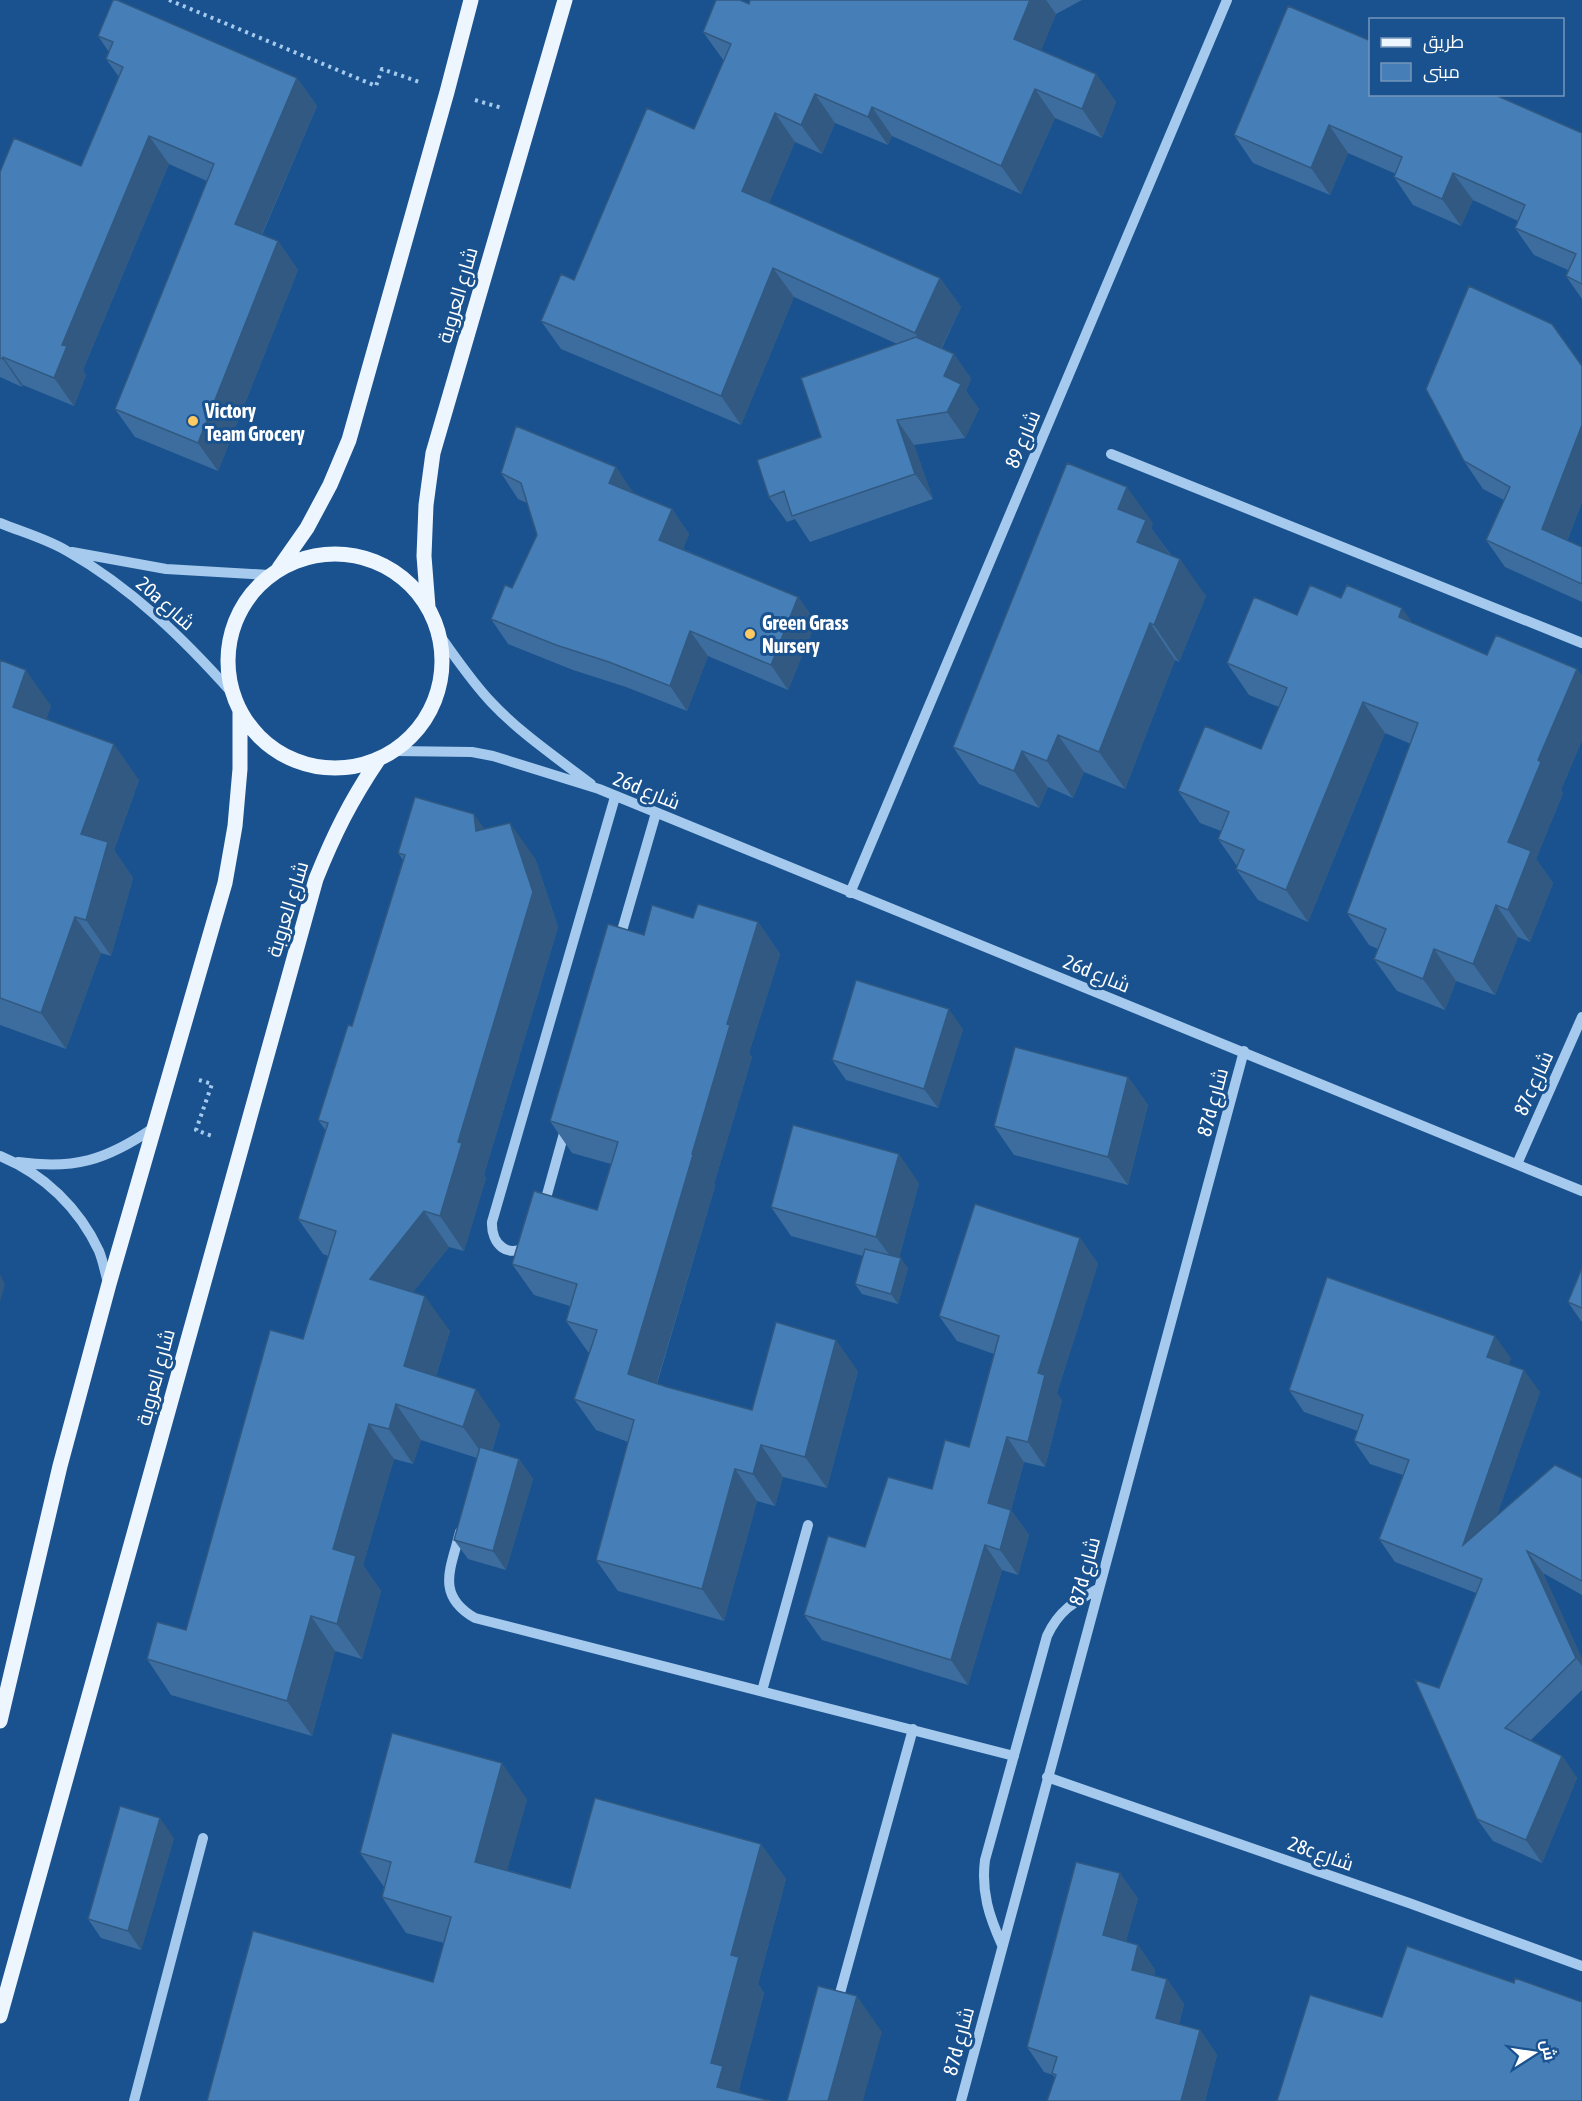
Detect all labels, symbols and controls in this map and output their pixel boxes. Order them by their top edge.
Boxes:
legend [1369,18,1564,96]
text: طريق [1423,31,1464,54]
text: مبنى [1423,61,1460,83]
street label: شارع العروبة [432,244,485,347]
place label: Victory Team Grocery [204,399,305,445]
street label: شارع 89 [1000,407,1047,472]
marker: Victory Team Grocery [186,414,200,428]
street label: 20a شارع [130,571,200,637]
place label: Green Grass Nursery [762,611,849,657]
marker: Green Grass Nursery [743,627,757,641]
street label: 26d شارع [609,766,684,817]
street label: شارع العروبة [262,858,315,961]
street label: 26d شارع [1059,949,1134,1000]
street label: 87c شارع [1509,1047,1560,1120]
street label: 87d شارع [1192,1065,1235,1139]
street label: شارع العروبة [131,1326,182,1429]
street label: 87d شارع [1064,1534,1107,1608]
street label: 28c شارع [1284,1831,1357,1878]
street label: 87d شارع [938,2004,981,2078]
north arrow [1504,2023,1564,2083]
text: ش [1537,2038,1560,2062]

